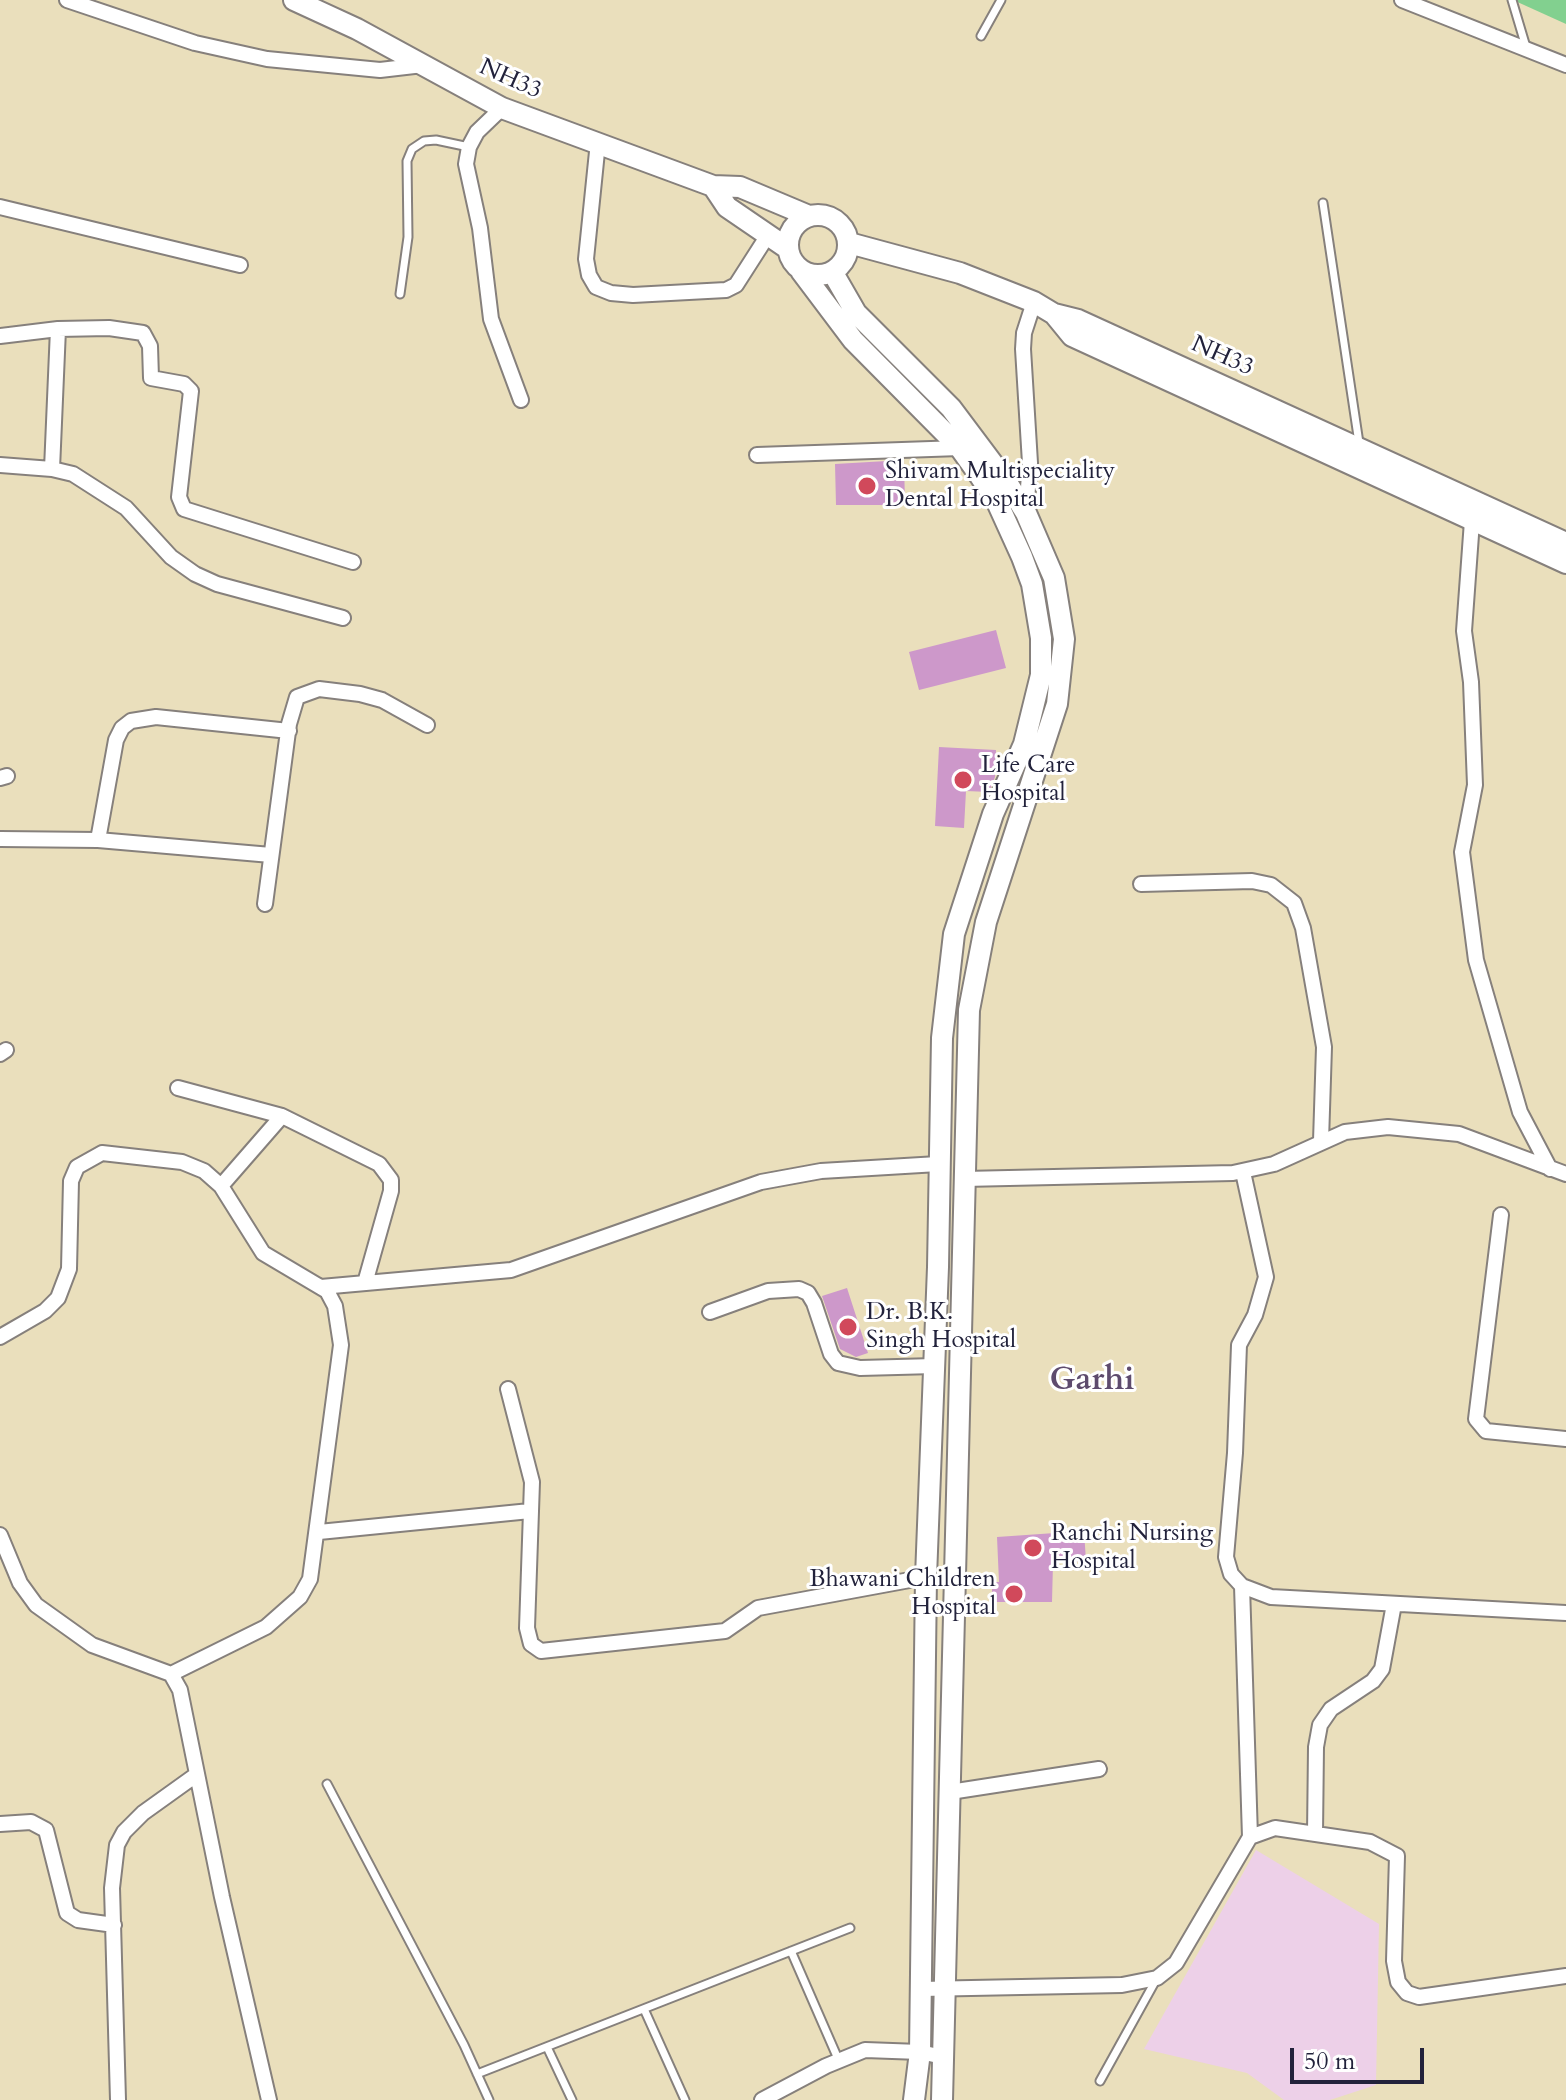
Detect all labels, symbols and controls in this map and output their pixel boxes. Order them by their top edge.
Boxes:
street label: NH33 [474,54,546,106]
street label: NH33 [1186,331,1258,383]
place label: Shivam Multispeciality Dental Hospital [885,458,1115,514]
marker: Shivam Multispeciality Dental Hospital [856,475,878,497]
place label: Life Care Hospital [981,752,1075,808]
marker: Life Care Hospital [952,769,974,791]
place label: Dr. B.K. Singh Hospital [866,1299,1016,1355]
marker: Dr. B.K. Singh Hospital [837,1316,859,1338]
district label: Garhi [1050,1363,1134,1401]
place label: Ranchi Nursing Hospital [1051,1520,1213,1576]
marker: Ranchi Nursing Hospital [1022,1537,1044,1559]
place label: Bhawani Children Hospital [809,1566,996,1622]
marker: Bhawani Children Hospital [1003,1583,1025,1605]
scale bar [1294,2032,1428,2082]
text: 50 m [1304,2045,1355,2078]

